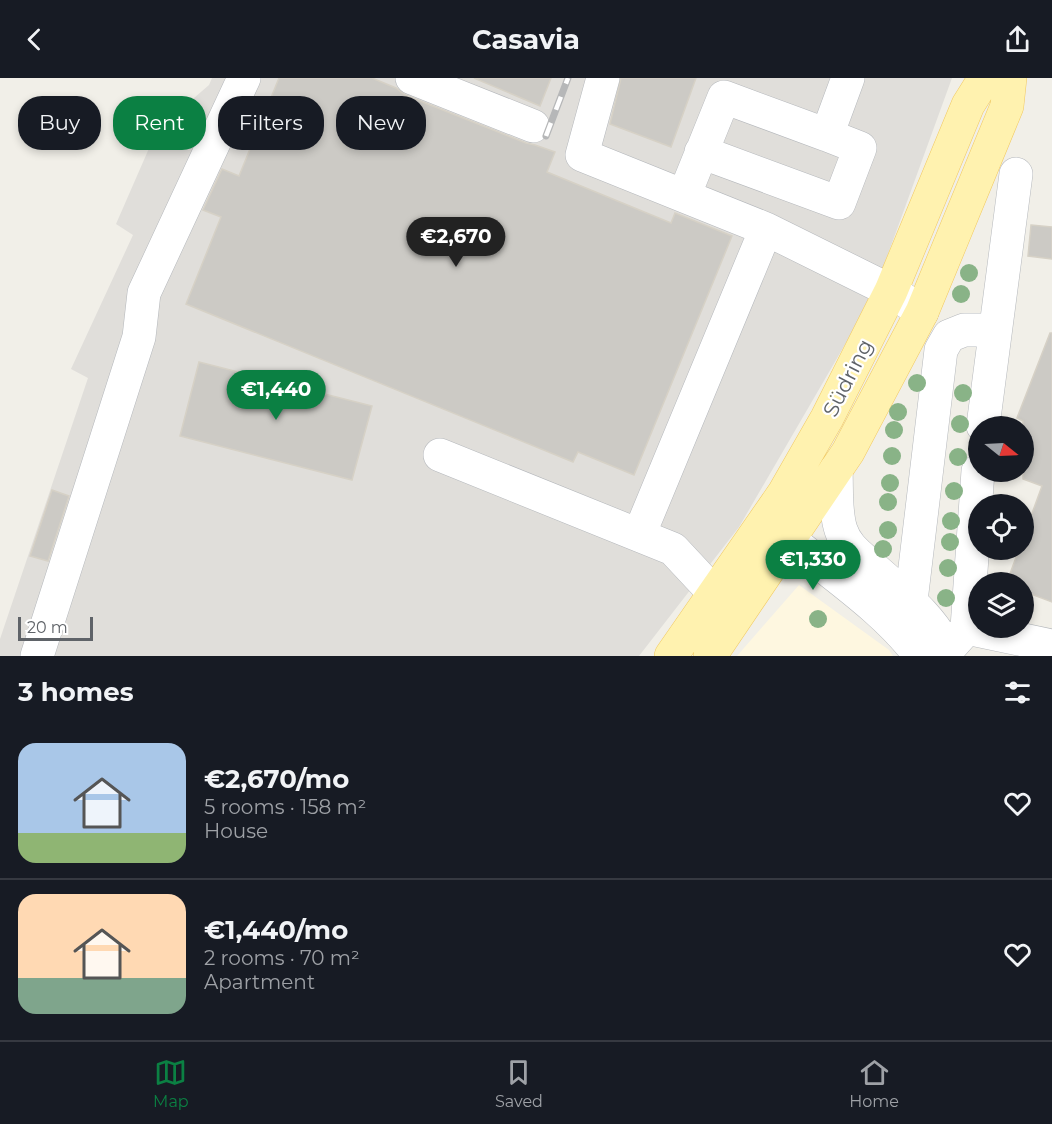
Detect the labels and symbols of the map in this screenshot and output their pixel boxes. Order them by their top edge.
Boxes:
pin: €2,670 [407,217,505,268]
street label: Südring [817,335,878,421]
pin: €1,440 [227,370,325,421]
north arrow [968,416,1034,482]
pin: €1,330 [764,540,862,591]
scale bar [18,614,93,642]

